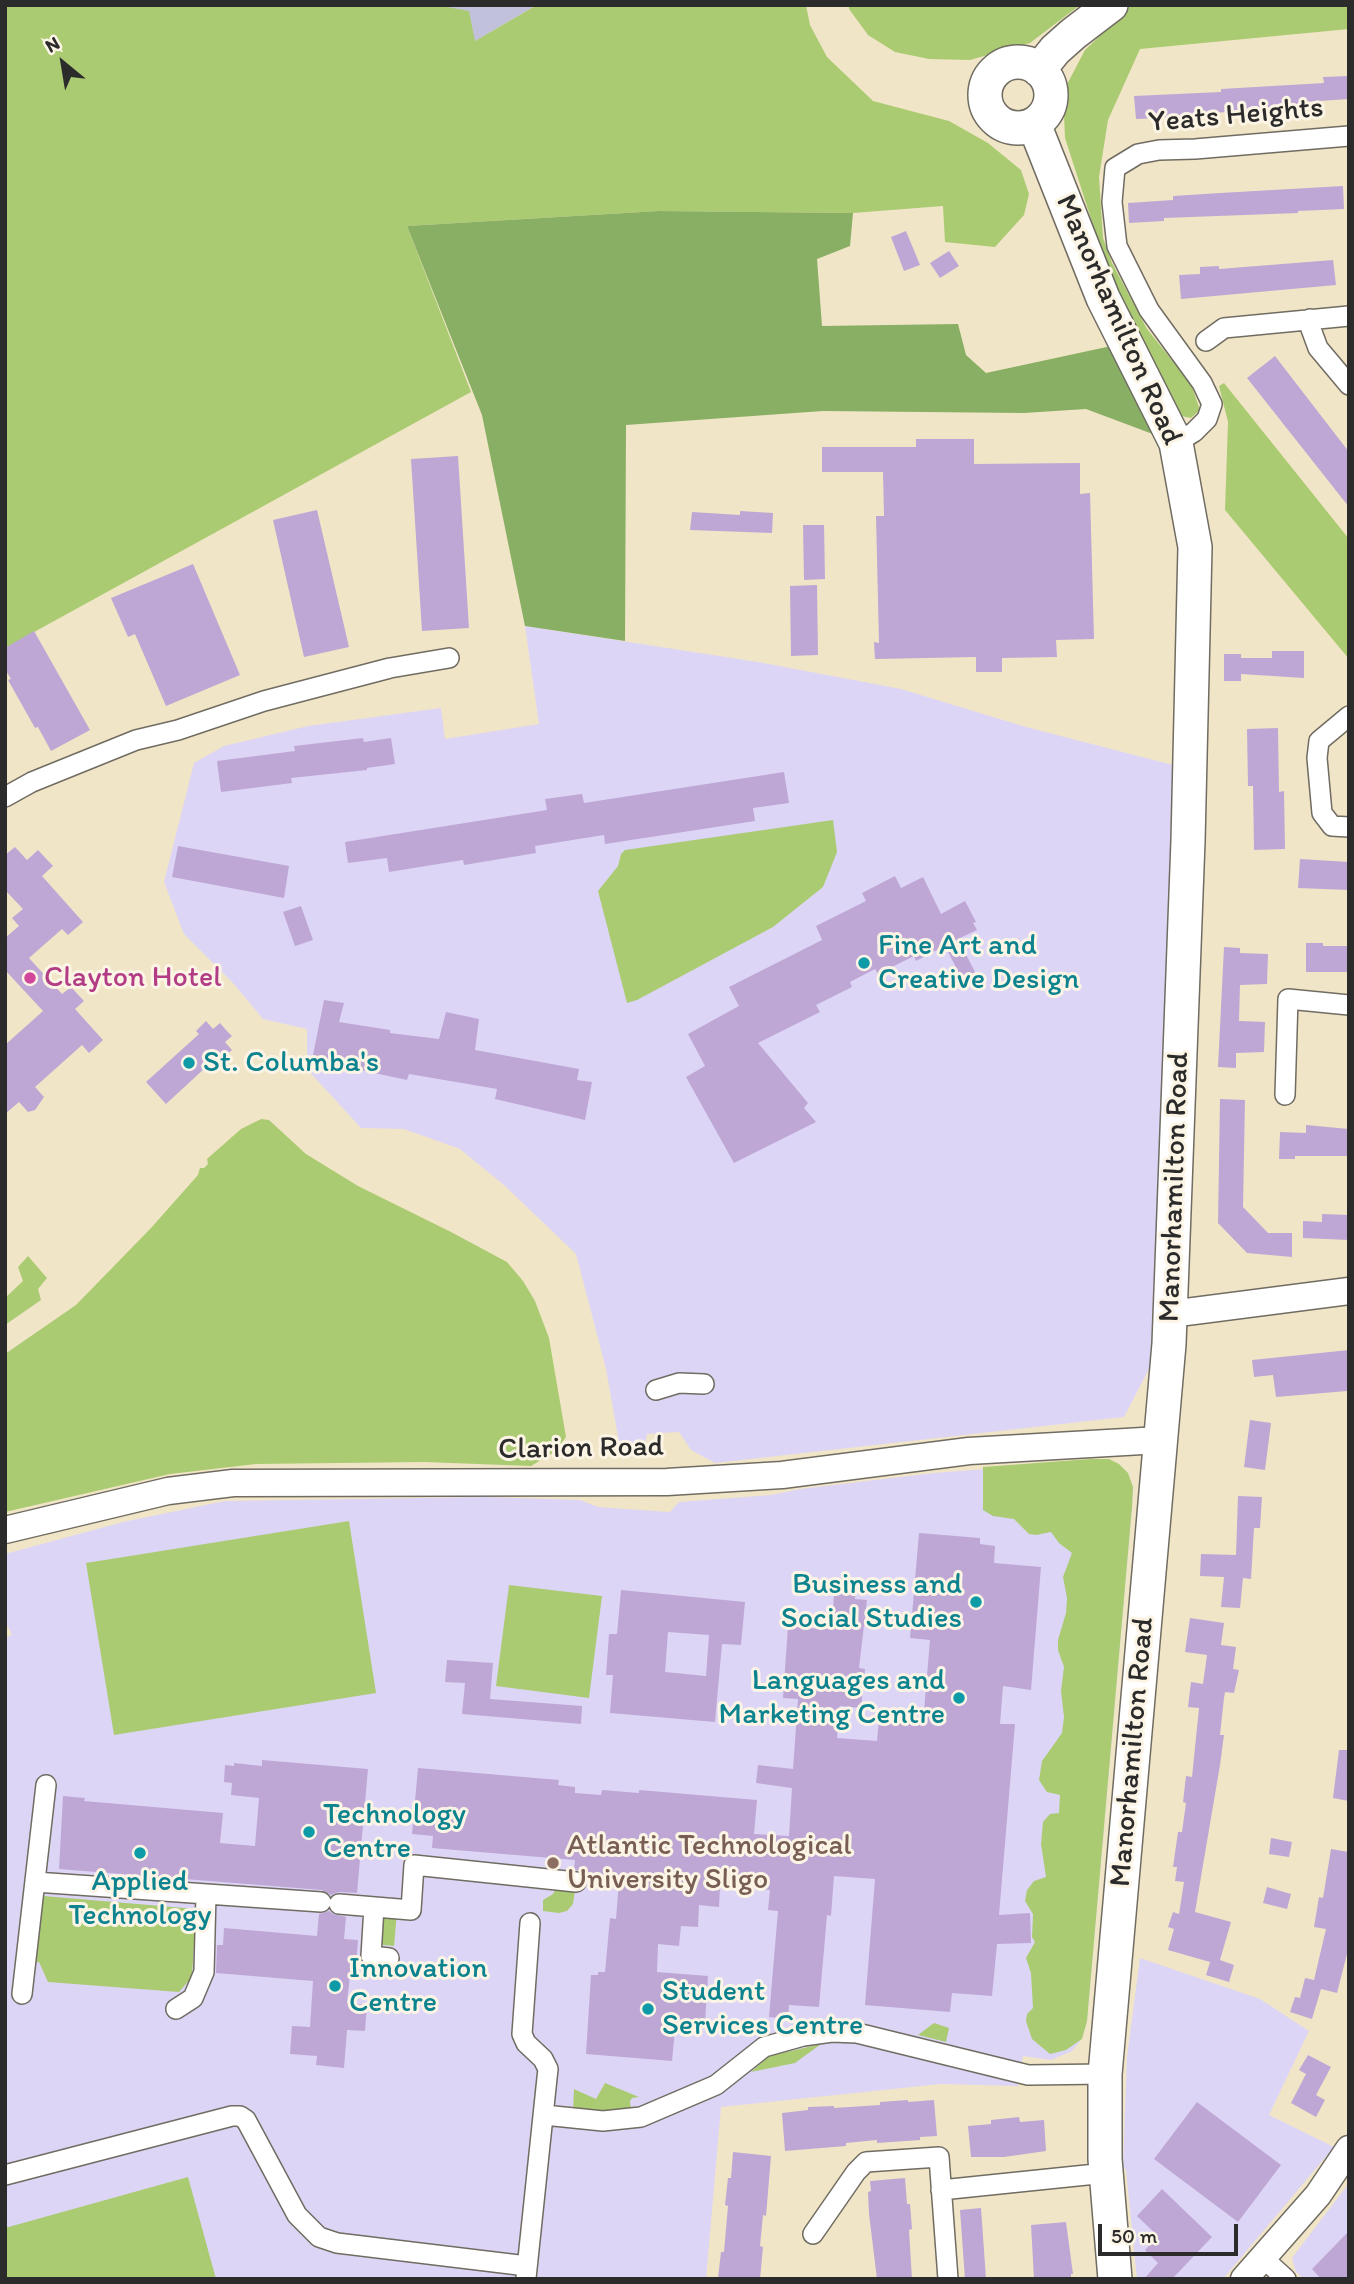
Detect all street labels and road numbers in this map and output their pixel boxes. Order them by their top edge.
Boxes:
street label: Yeats Heights [1147,90,1325,142]
street label: Manorhamilton Road [1047,189,1189,451]
street label: Manorhamilton Road [1152,1051,1198,1323]
street label: Clarion Road [498,1430,664,1468]
street label: Manorhamilton Road [1103,1616,1163,1888]

